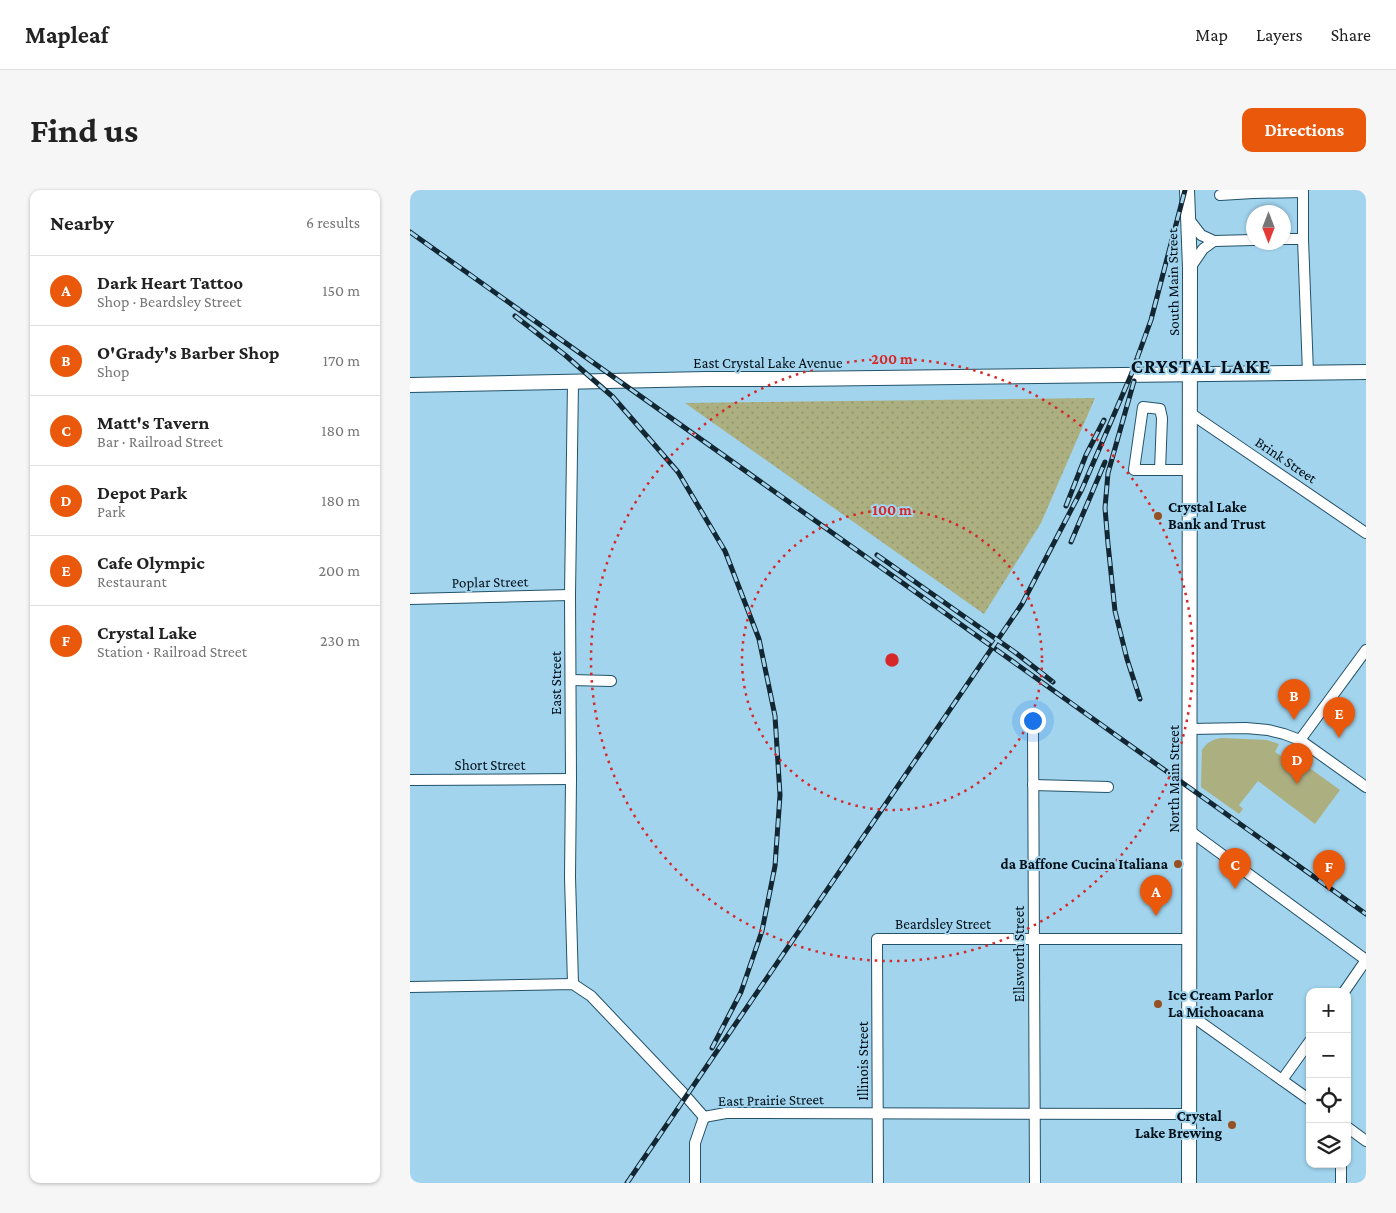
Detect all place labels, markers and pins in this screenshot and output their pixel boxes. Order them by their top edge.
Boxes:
place label: Crystal Lake Bank and Trust [1168,499,1266,532]
marker: Crystal Lake Bank and Trust [1152,510,1164,522]
centre of rings [883,651,901,669]
pin: B [1278,679,1310,720]
pin: E [1323,697,1355,738]
pin: D [1281,743,1313,784]
pin: C [1219,848,1251,889]
pin: F [1313,850,1345,891]
place label: da Baffone Cucina Italiana [1001,856,1169,872]
marker: da Baffone Cucina Italiana [1172,858,1184,870]
pin: A [1140,875,1172,916]
place label: Ice Cream Parlor La Michoacana [1168,987,1274,1020]
marker: Ice Cream Parlor La Michoacana [1152,998,1164,1010]
place label: Crystal Lake Brewing [1135,1108,1223,1141]
marker: Crystal Lake Brewing [1226,1119,1238,1131]

